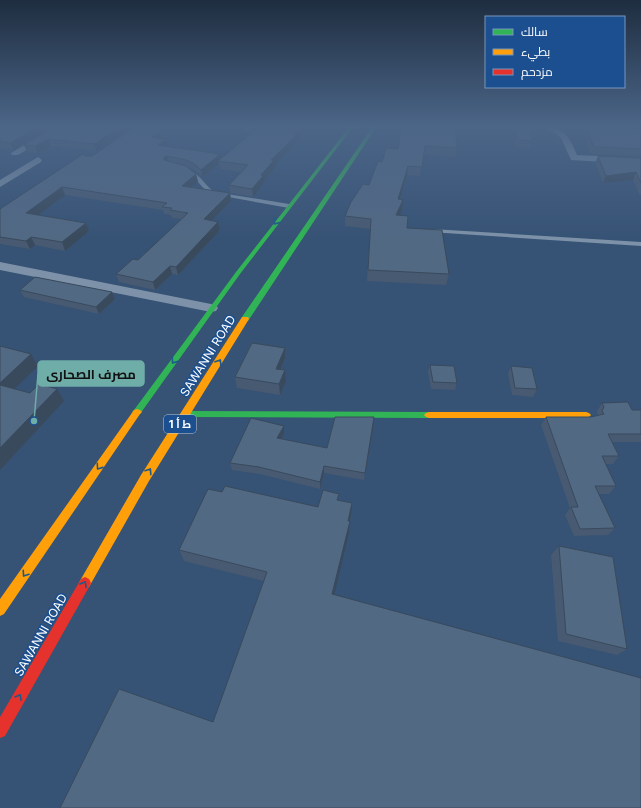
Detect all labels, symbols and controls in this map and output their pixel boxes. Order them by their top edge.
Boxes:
legend [485,16,625,88]
text: سالك [521,24,548,39]
text: بطيء [521,44,550,62]
text: مزدحم [521,64,553,80]
one-way arrow [273,218,280,225]
street label: SAWANNI ROAD [177,312,239,399]
one-way arrow [171,357,179,364]
one-way arrow [214,359,221,366]
callout: مصرف الصحارى [38,361,144,386]
text: مصرف الصحارى [46,366,136,382]
road number: ط أ 1 [164,415,196,433]
one-way arrow [96,463,103,470]
one-way arrow [144,469,151,476]
one-way arrow [22,570,29,577]
one-way arrow [80,581,87,588]
street label: SAWANNI ROAD [11,591,70,679]
one-way arrow [15,694,22,701]

